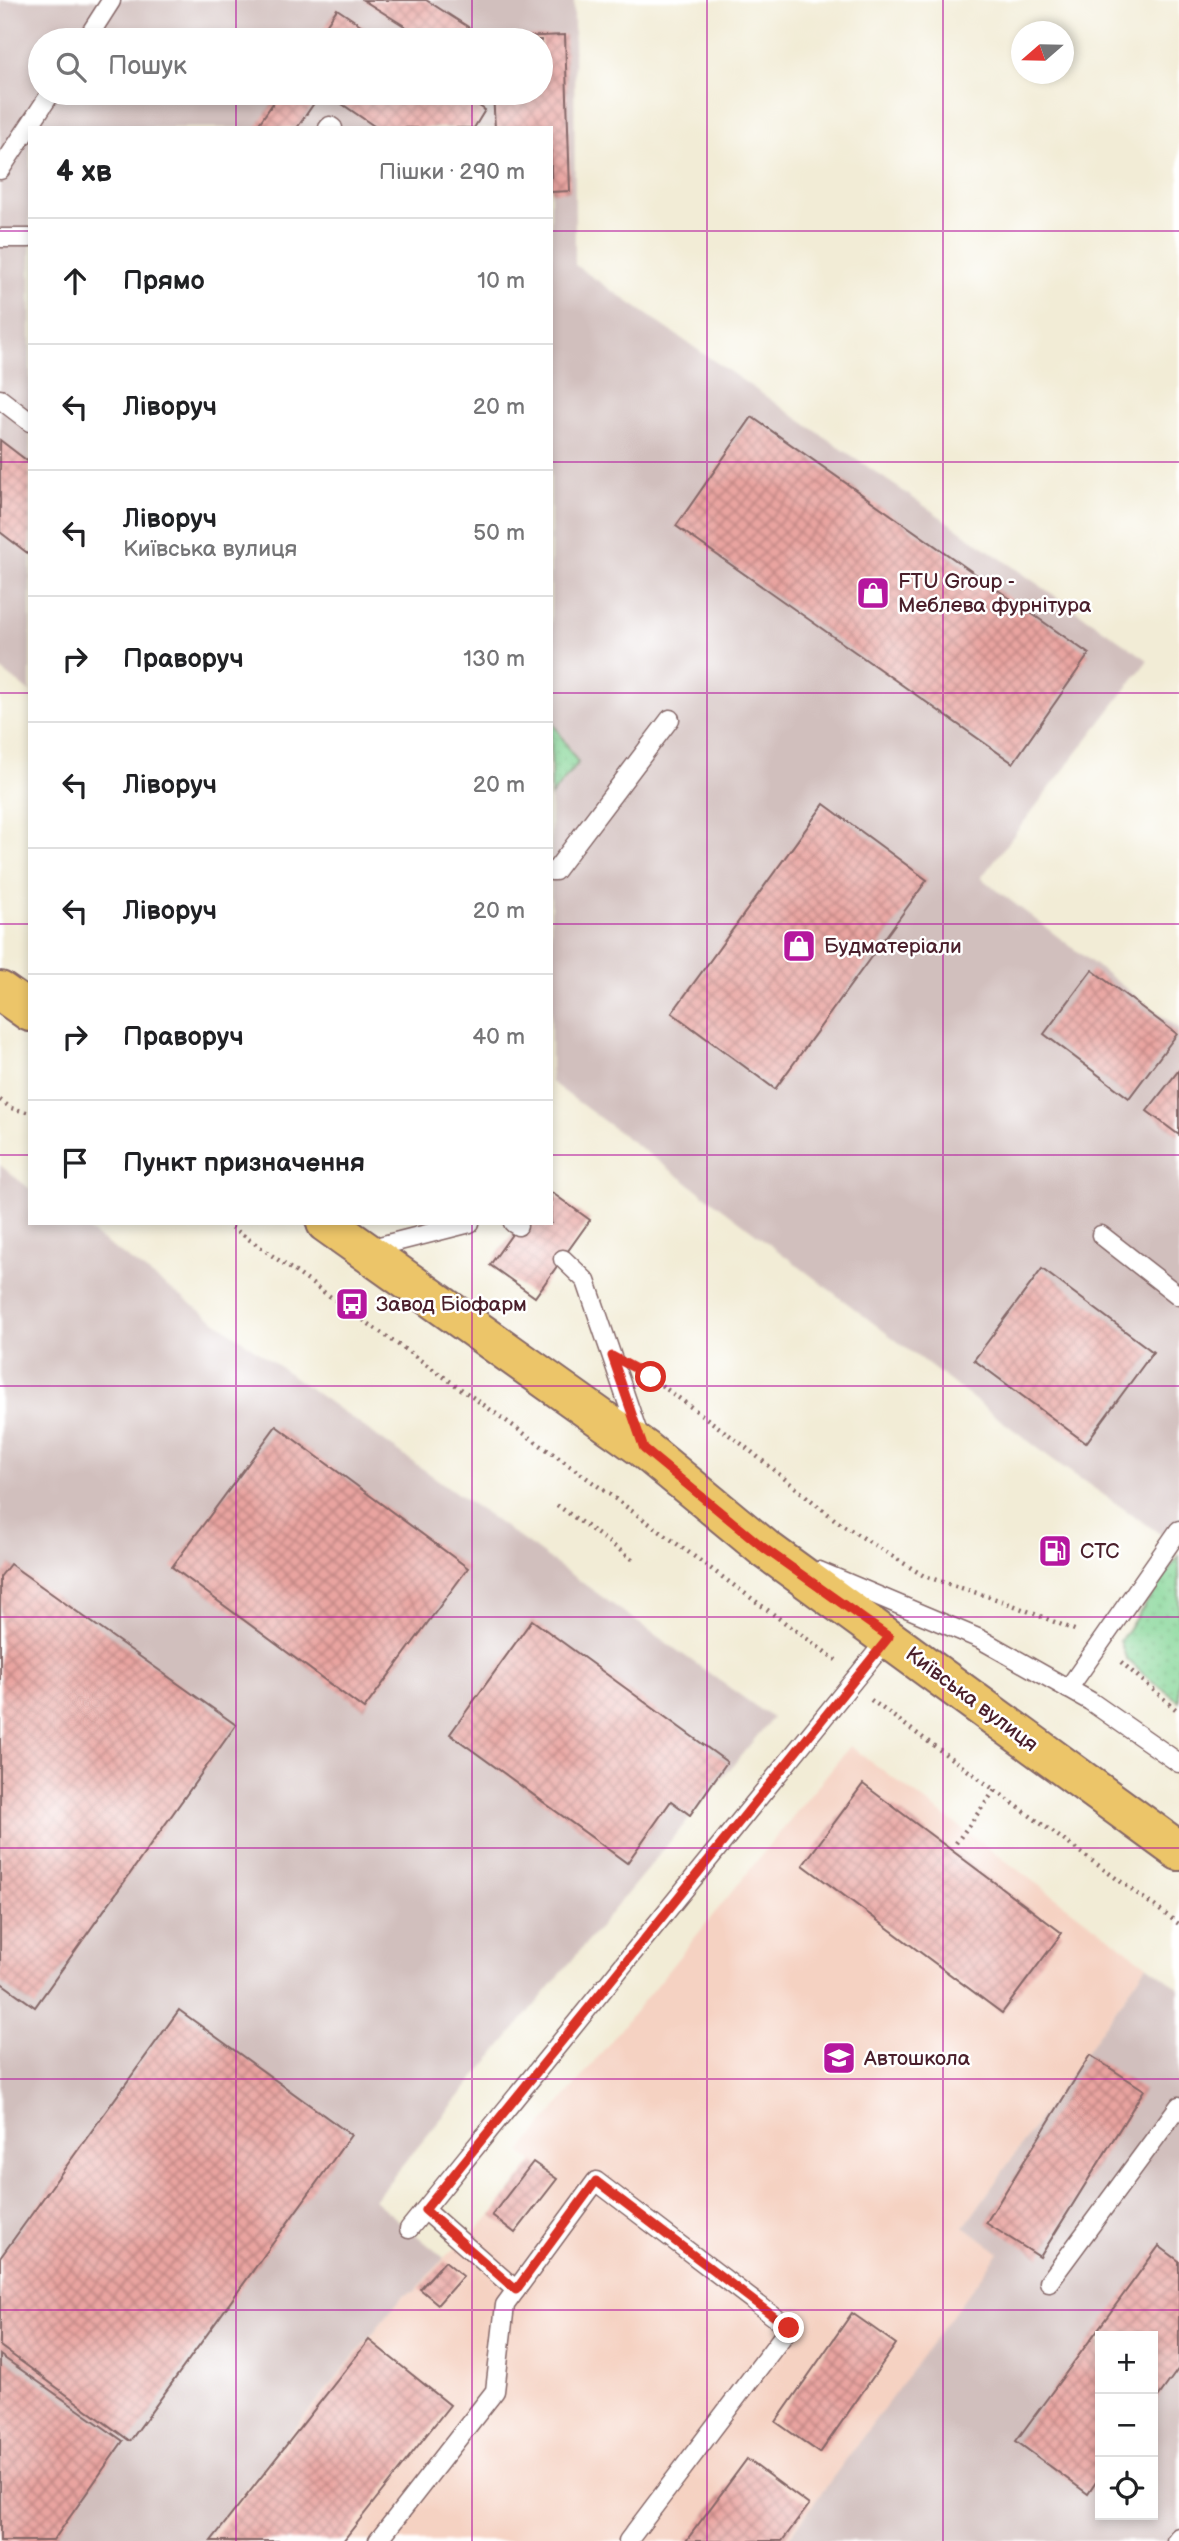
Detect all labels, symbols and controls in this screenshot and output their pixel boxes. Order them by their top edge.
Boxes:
north arrow [1011,21,1074,84]
search box [28,28,553,105]
icon: search [52,48,90,86]
text: Пошук [108,51,187,82]
text: 4 хв [56,154,112,190]
text: Пішки · 290 m [379,158,525,186]
icon: ahead [56,262,94,300]
text: Прямо [123,266,205,297]
text: 10 m [477,267,525,295]
icon: left [56,388,94,426]
text: Ліворуч [123,392,217,423]
text: 20 m [473,393,525,421]
text: Ліворуч [123,504,217,535]
icon: left [56,514,94,552]
text: 50 m [473,519,525,547]
text: Київська вулиця [123,535,297,563]
place label: FTU Group - Меблева фурнітура [898,569,1092,618]
shop icon: FTU Group - Меблева фурнітура [854,574,892,612]
icon: right [56,640,94,678]
text: Праворуч [123,644,244,675]
text: 130 m [463,645,525,673]
icon: left [56,766,94,804]
text: Ліворуч [123,770,217,801]
text: 20 m [473,771,525,799]
icon: left [56,892,94,930]
text: Ліворуч [123,896,217,927]
text: 20 m [473,897,525,925]
shop icon: Будматеріали [780,927,818,965]
place label: Будматеріали [824,934,962,959]
icon: right [56,1018,94,1056]
text: Праворуч [123,1022,244,1053]
text: 40 m [472,1023,525,1051]
icon: arrive [56,1144,94,1182]
text: Пункт призначення [123,1148,365,1179]
bus stop icon: Завод Біофарм [333,1285,371,1323]
place label: Завод Біофарм [376,1292,527,1317]
route start [635,1361,666,1392]
fuel station icon: СТС [1036,1532,1074,1570]
place label: СТС [1080,1539,1120,1564]
street label: Київська вулиця [901,1642,1043,1757]
school or university icon: Автошкола [820,2039,858,2077]
place label: Автошкола [863,2046,971,2071]
route end [773,2312,804,2343]
map controls [1095,2331,1158,2520]
button: + [1095,2331,1158,2394]
button: − [1095,2394,1158,2457]
button: locate [1095,2457,1158,2520]

